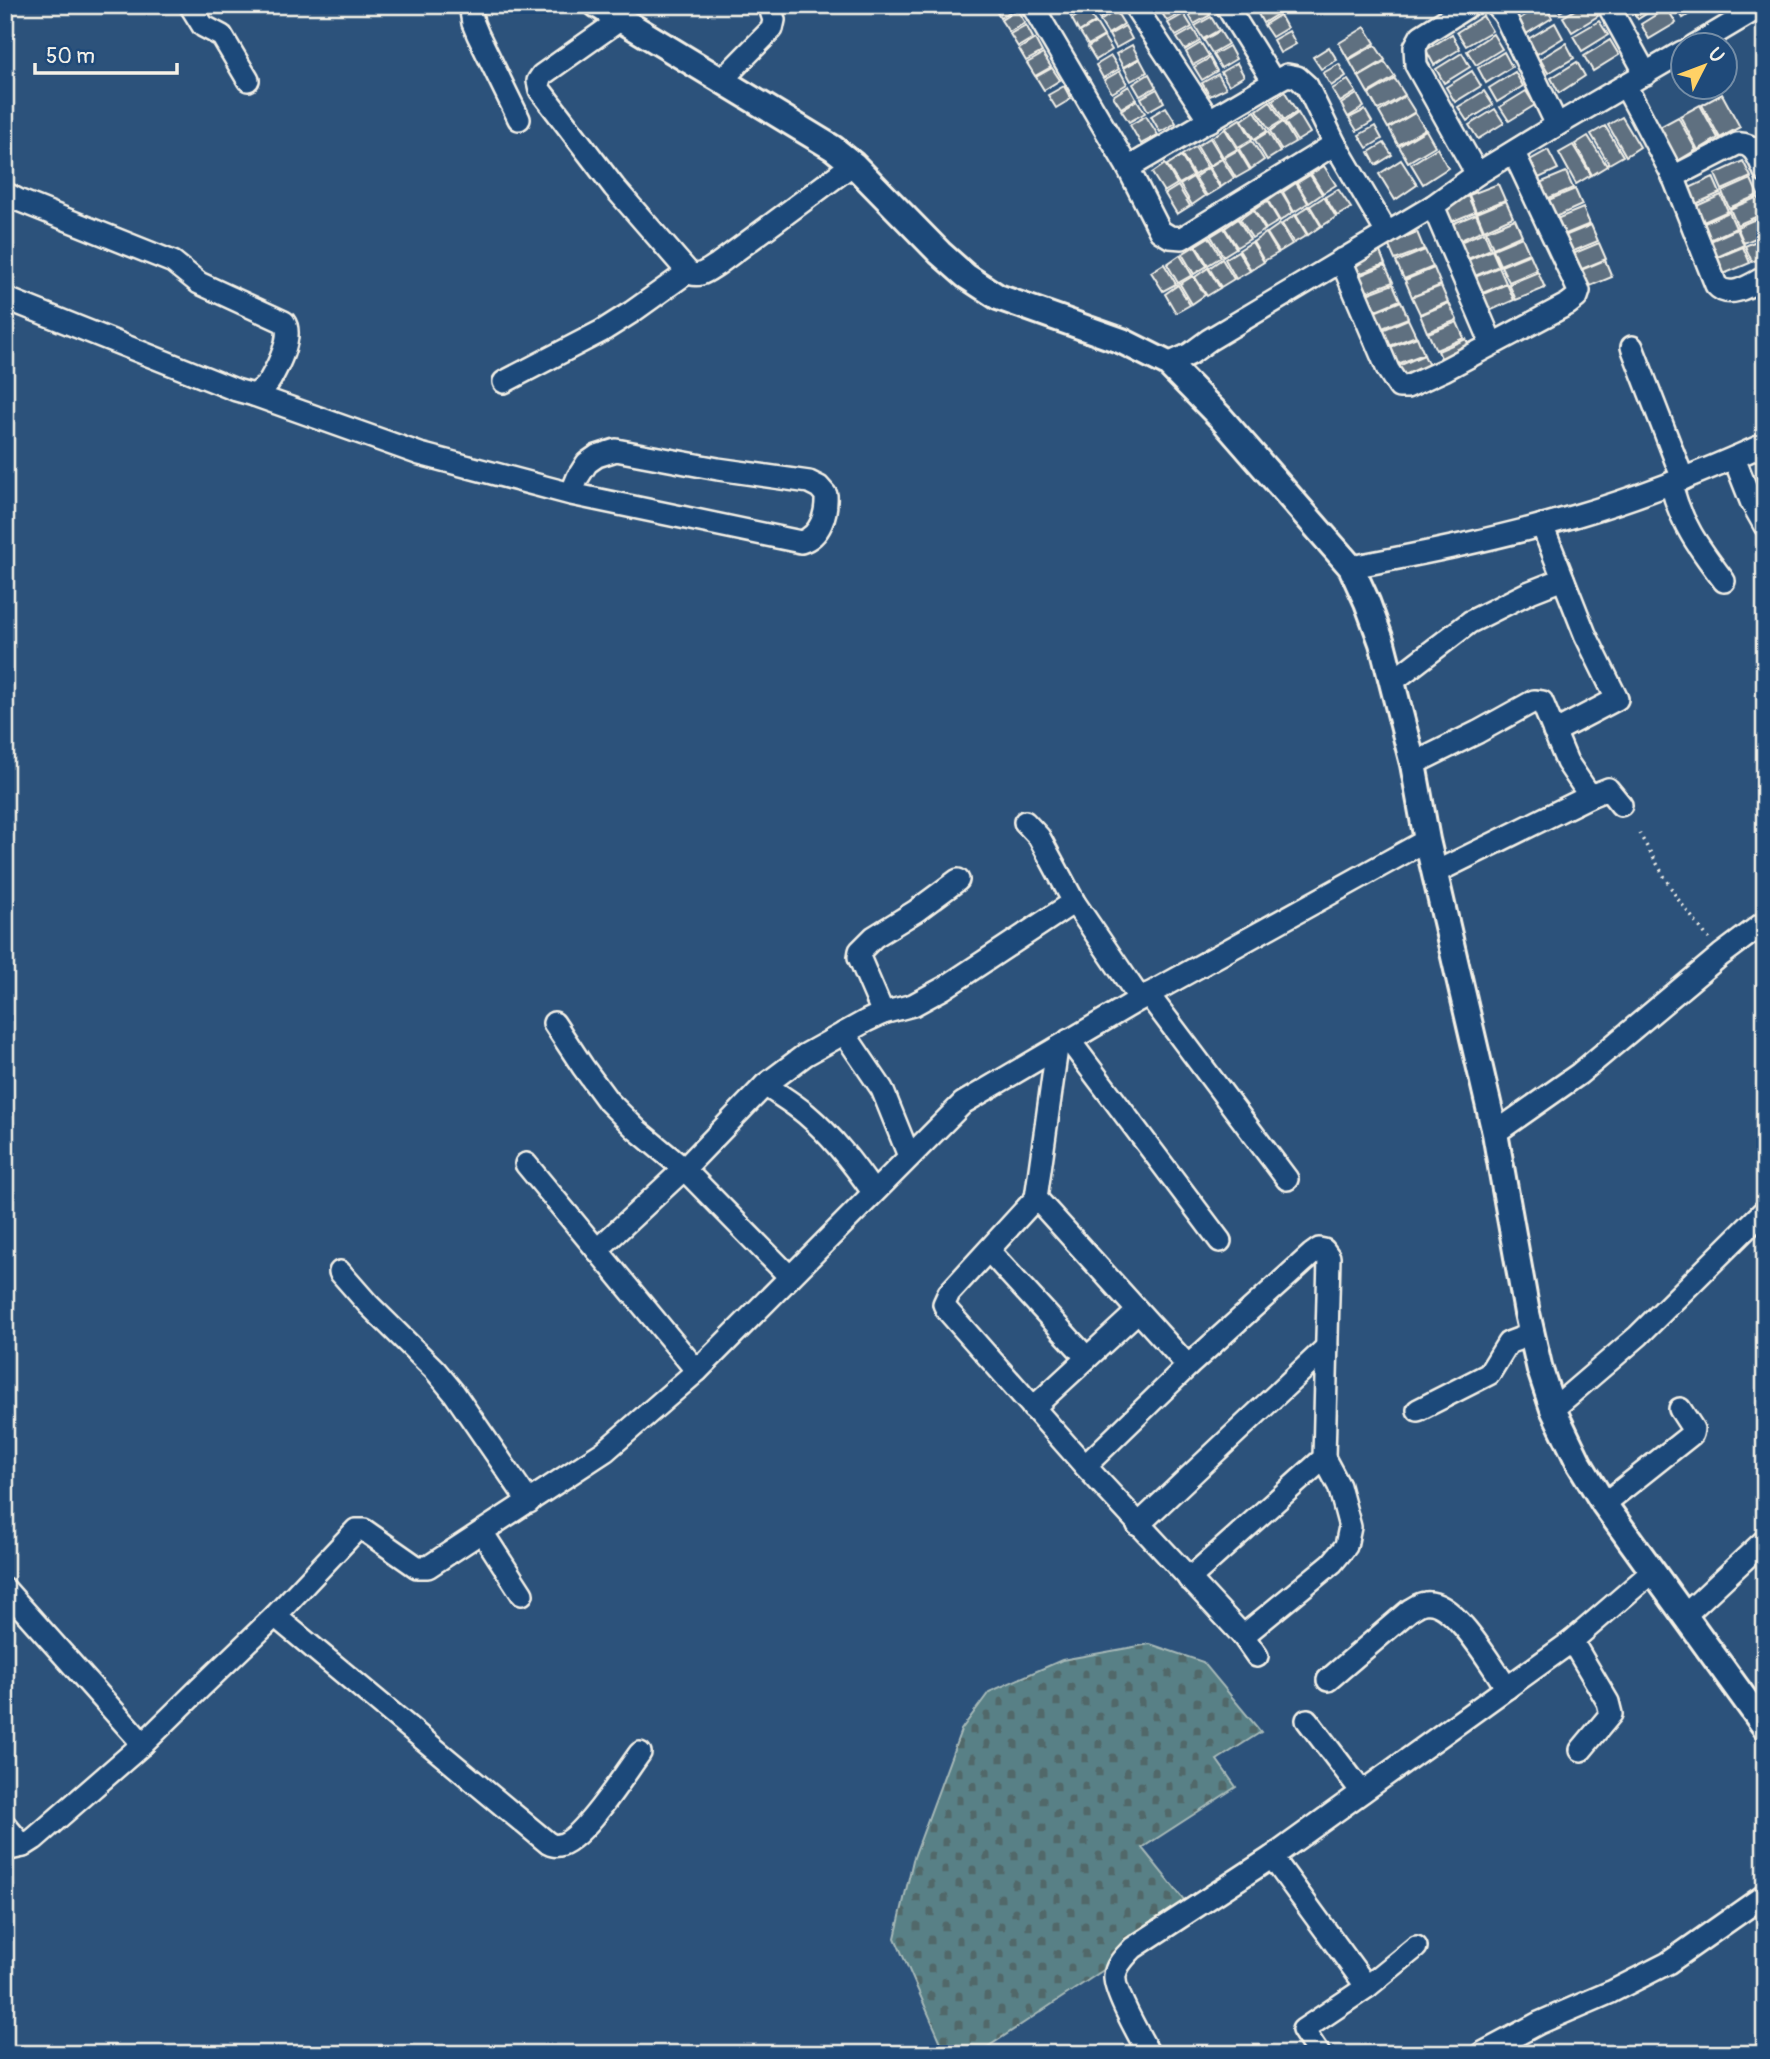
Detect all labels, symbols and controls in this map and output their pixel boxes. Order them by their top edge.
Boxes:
scale bar [35,32,177,76]
north arrow [1668,32,1738,102]
text: 50 m [46,43,95,70]
text: U [1703,43,1729,68]

